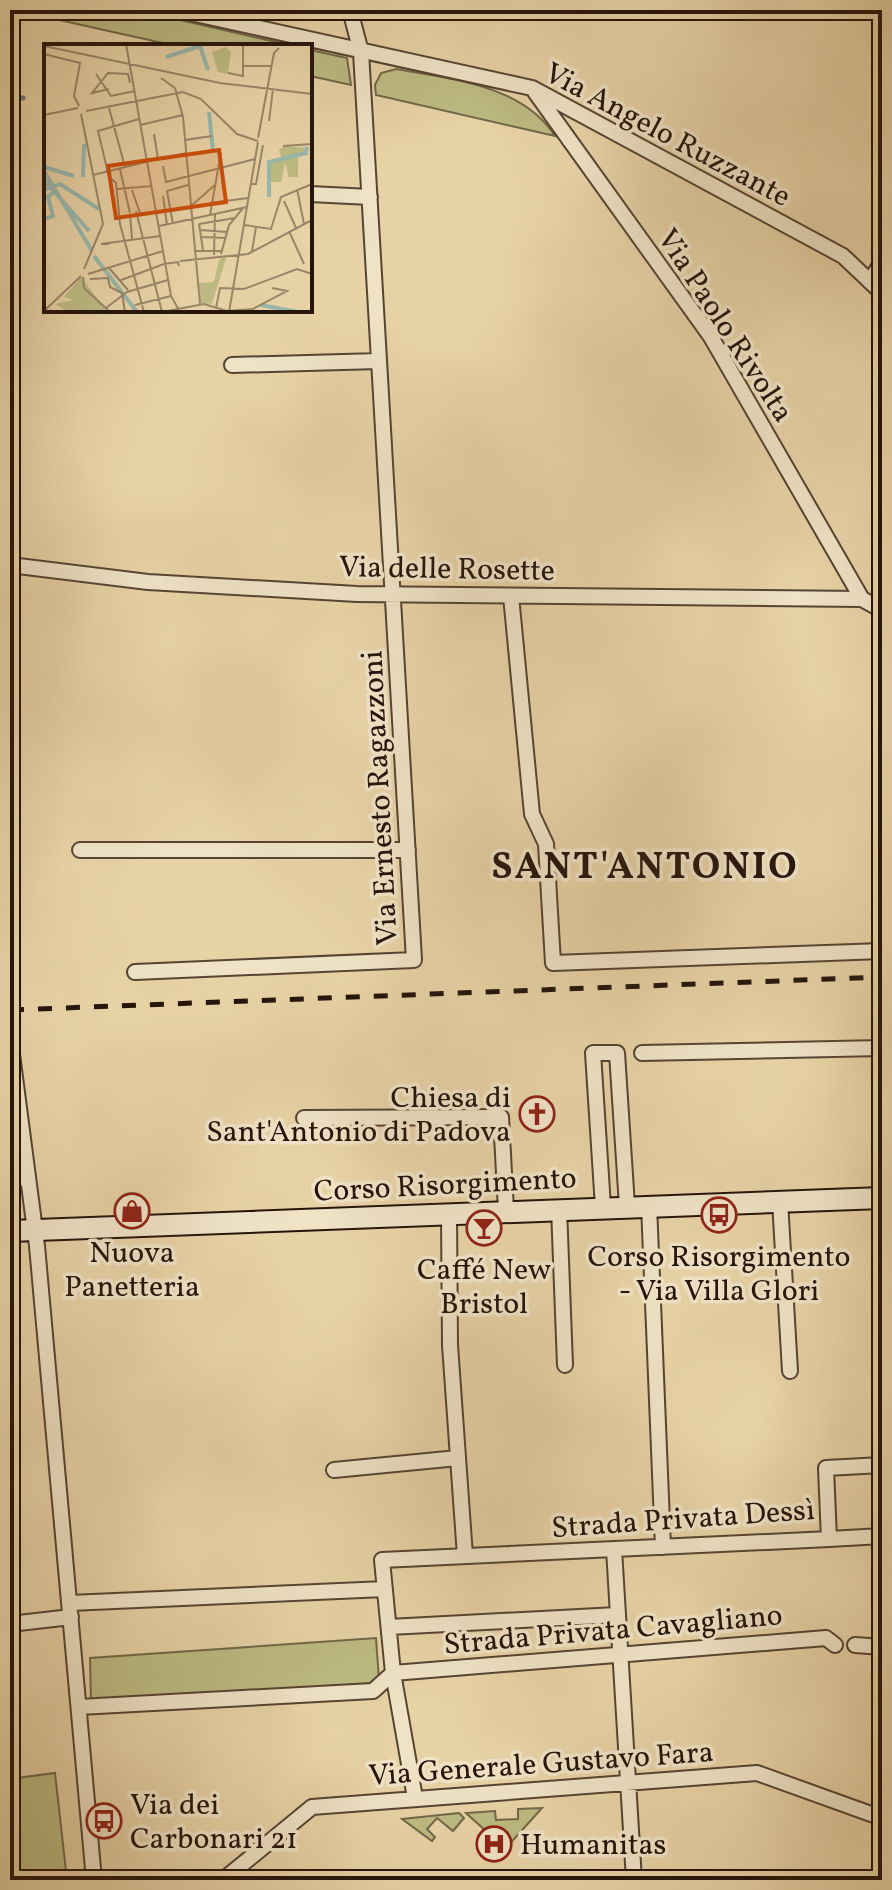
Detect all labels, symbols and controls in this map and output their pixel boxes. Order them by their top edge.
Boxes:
inset map [44,44,312,312]
street label: Via Angelo Ruzzante [537,53,798,218]
street label: Via Paolo Rivolta [646,221,803,431]
street label: Via delle Rosette [339,547,555,593]
street label: Via Ernesto Ragazzoni [352,649,410,947]
district label: SANT'ANTONIO [491,842,799,895]
place label: Chiesa di Sant'Antonio di Padova [206,1078,511,1154]
church icon: Chiesa di Sant'Antonio di Padova [518,1095,556,1133]
street label: Corso Risorgimento [313,1158,578,1214]
shop icon: Nuova Panetteria [113,1192,151,1230]
bus stop icon: Corso Risorgimento - Via Villa Glori [700,1196,738,1234]
bar icon: Caffé New Bristol [465,1209,503,1247]
place label: Nuova Panetteria [64,1233,200,1309]
place label: Corso Risorgimento - Via Villa Glori [587,1237,851,1313]
place label: Caffé New Bristol [417,1250,551,1326]
street label: Strada Privata Dessì [550,1490,816,1550]
street label: Strada Privata Cavagliano [442,1595,784,1667]
street label: Via Generale Gustavo Fara [367,1732,715,1798]
place label: Via dei Carbonari 21 [130,1785,298,1861]
bus stop icon: Via dei Carbonari 21 [85,1802,123,1840]
hospital icon: Humanitas [475,1825,513,1863]
place label: Humanitas [520,1825,666,1867]

